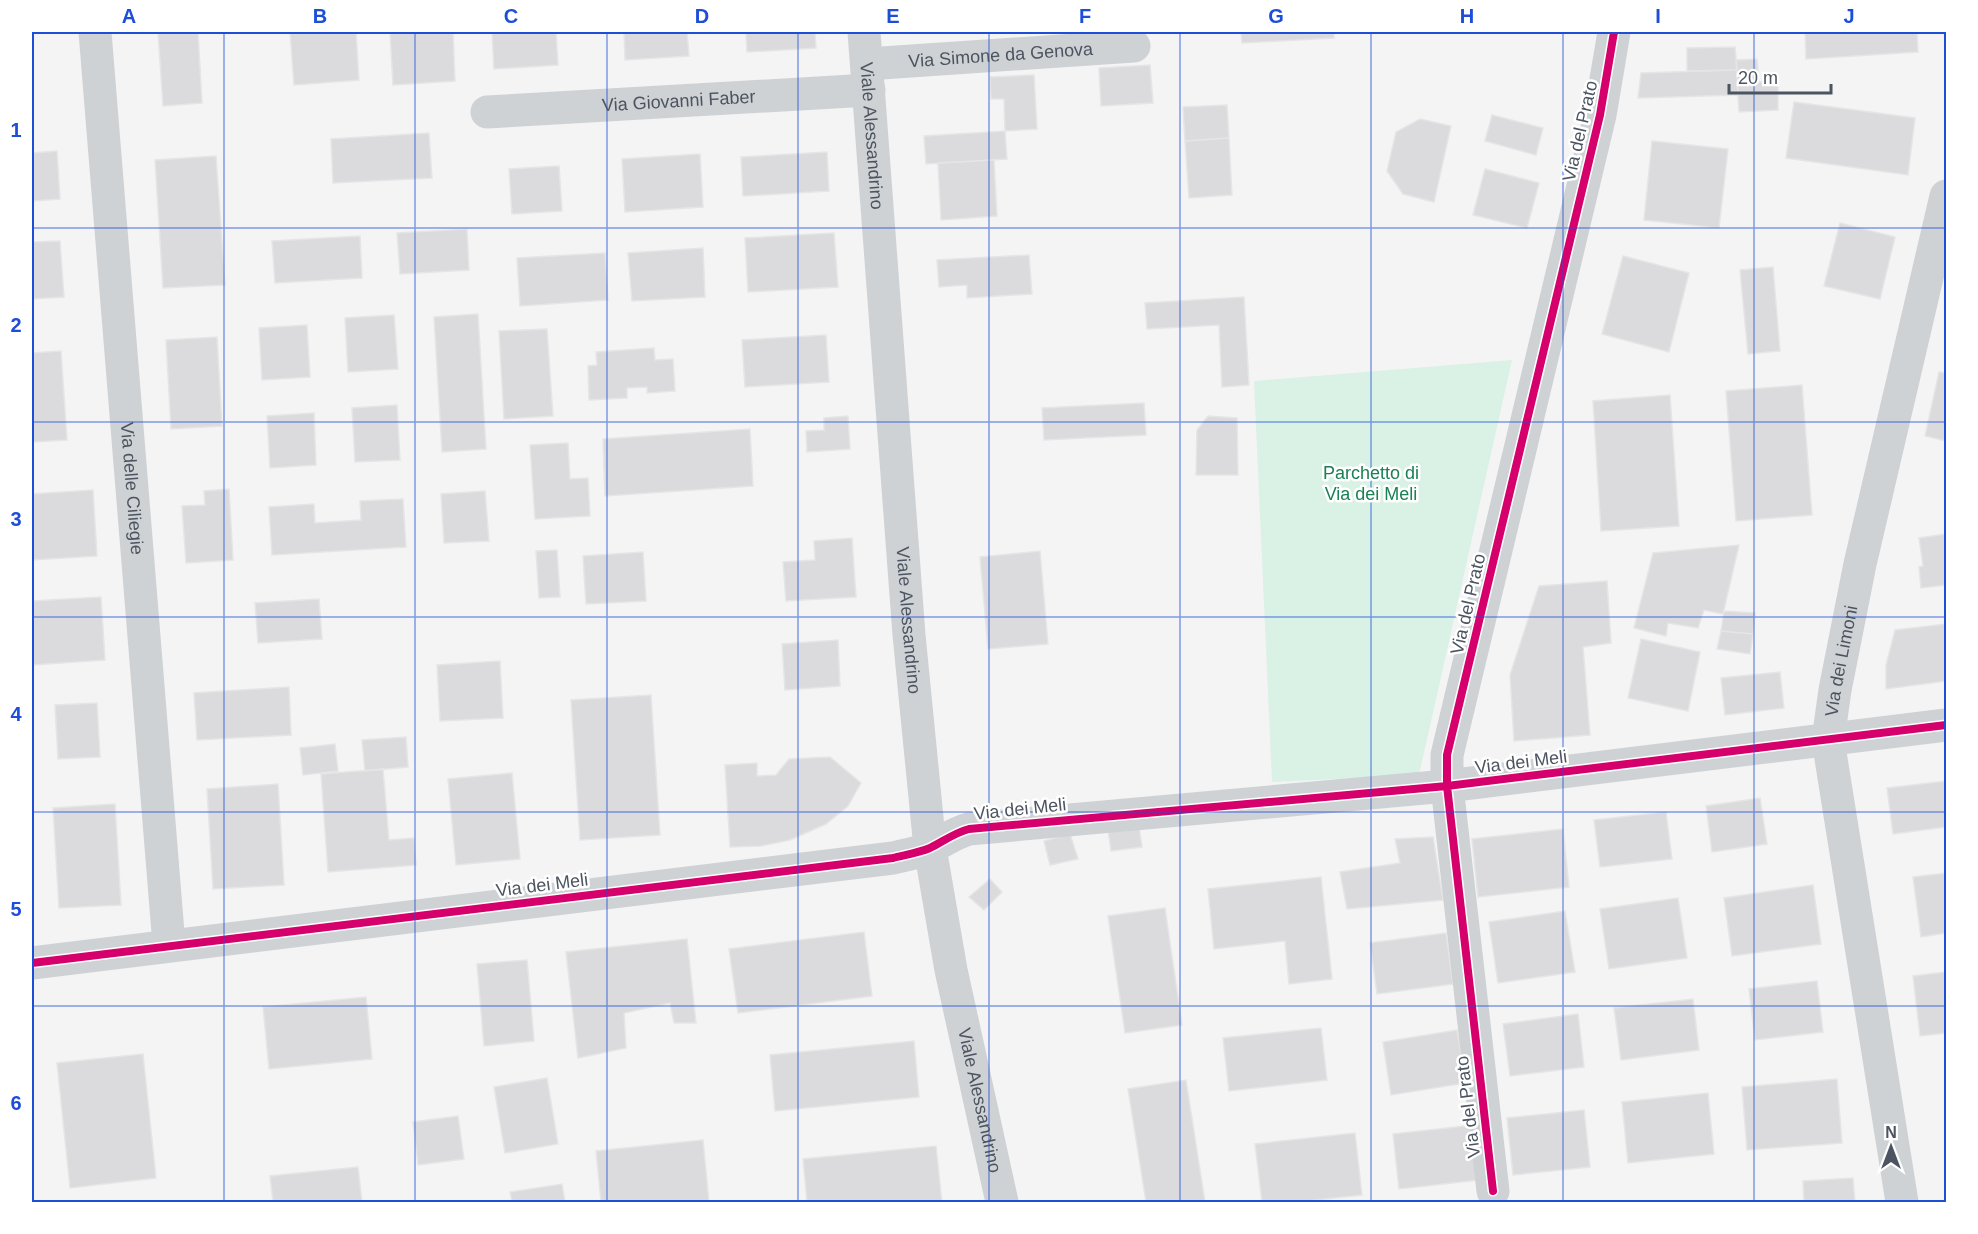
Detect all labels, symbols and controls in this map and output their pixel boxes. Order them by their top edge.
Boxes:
text: A [122,5,136,27]
text: B [313,5,327,27]
text: C [504,5,518,27]
text: D [695,5,709,27]
text: E [886,5,900,27]
text: F [1079,5,1091,27]
text: G [1268,5,1284,27]
text: H [1460,5,1474,27]
text: I [1655,5,1661,27]
text: J [1843,5,1855,27]
street label: Via Simone da Genova [908,39,1095,71]
scale bar [1729,57,1831,95]
street label: Viale Alessandrino [856,61,887,210]
text: 20 m [1738,68,1778,88]
street label: Via del Prato [1559,79,1601,183]
street label: Via Giovanni Faber [601,87,756,115]
text: 1 [10,119,22,141]
text: 2 [10,314,22,336]
street label: Via delle Ciliegie [117,421,147,556]
park label: Parchetto di Via dei Meli [1323,463,1419,504]
text: 3 [10,508,22,530]
street label: Viale Alessandrino [892,546,925,695]
street label: Via del Prato [1447,552,1489,656]
street label: Via dei Limoni [1821,604,1862,718]
text: 4 [10,703,22,725]
street label: Via dei Meli [1474,746,1568,778]
street label: Via dei Meli [973,794,1067,824]
street label: Via dei Meli [495,869,589,901]
text: 5 [10,898,22,920]
street label: Viale Alessandrino [954,1026,1005,1175]
street label: Via del Prato [1452,1055,1484,1159]
text: 6 [10,1092,22,1114]
north arrow [1861,1117,1921,1177]
text: N [1885,1124,1897,1141]

